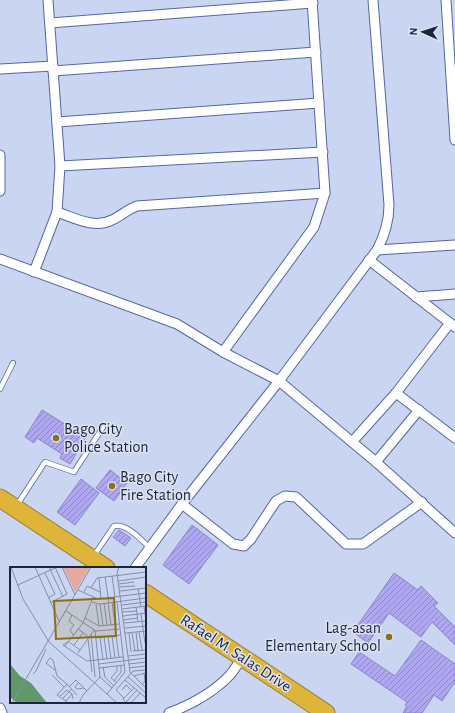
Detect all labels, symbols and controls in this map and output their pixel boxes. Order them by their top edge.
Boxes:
north arrow [403,12,443,52]
text: N [408,27,419,36]
place label: Bago City Police Station [64,421,148,455]
marker: Bago City Police Station [51,433,61,443]
place label: Bago City Fire Station [120,469,191,503]
marker: Bago City Fire Station [107,481,117,491]
inset map [10,567,146,703]
street label: Rafael M. Salas Drive [178,611,294,695]
place label: Lag-asan Elementary School [265,620,381,655]
marker: Lag-asan Elementary School [384,632,394,642]

